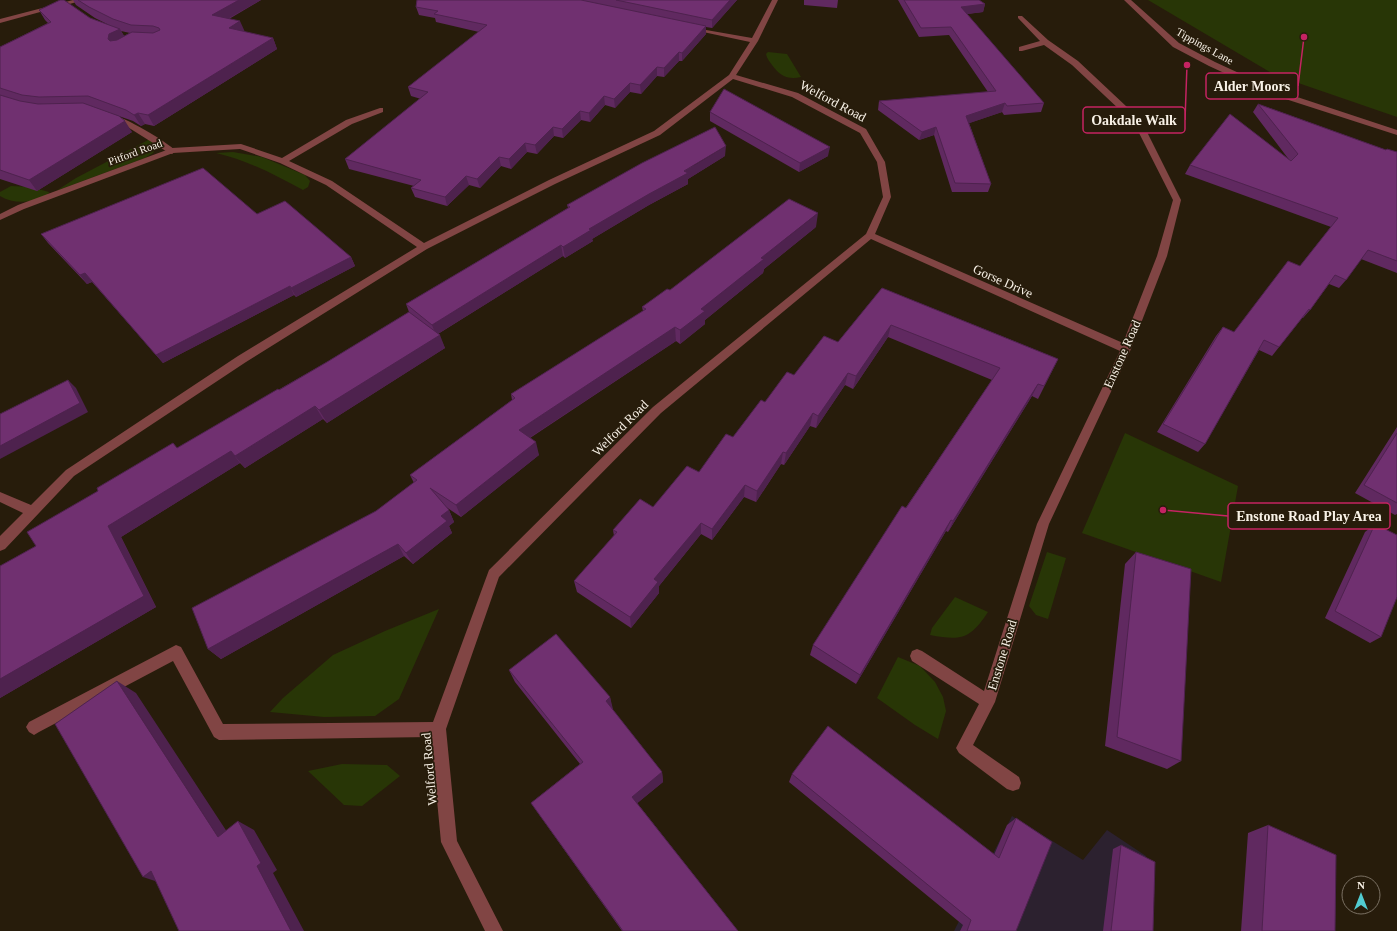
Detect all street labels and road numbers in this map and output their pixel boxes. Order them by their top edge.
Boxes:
street label: Tippings Lane [1174,25,1236,67]
street label: Welford Road [797,77,869,125]
street label: Pitford Road [106,137,164,167]
street label: Gorse Drive [971,261,1035,301]
street label: Enstone Road [1100,317,1144,390]
street label: Welford Road [589,397,651,459]
street label: Enstone Road [984,618,1020,692]
street label: Welford Road [418,732,440,806]

